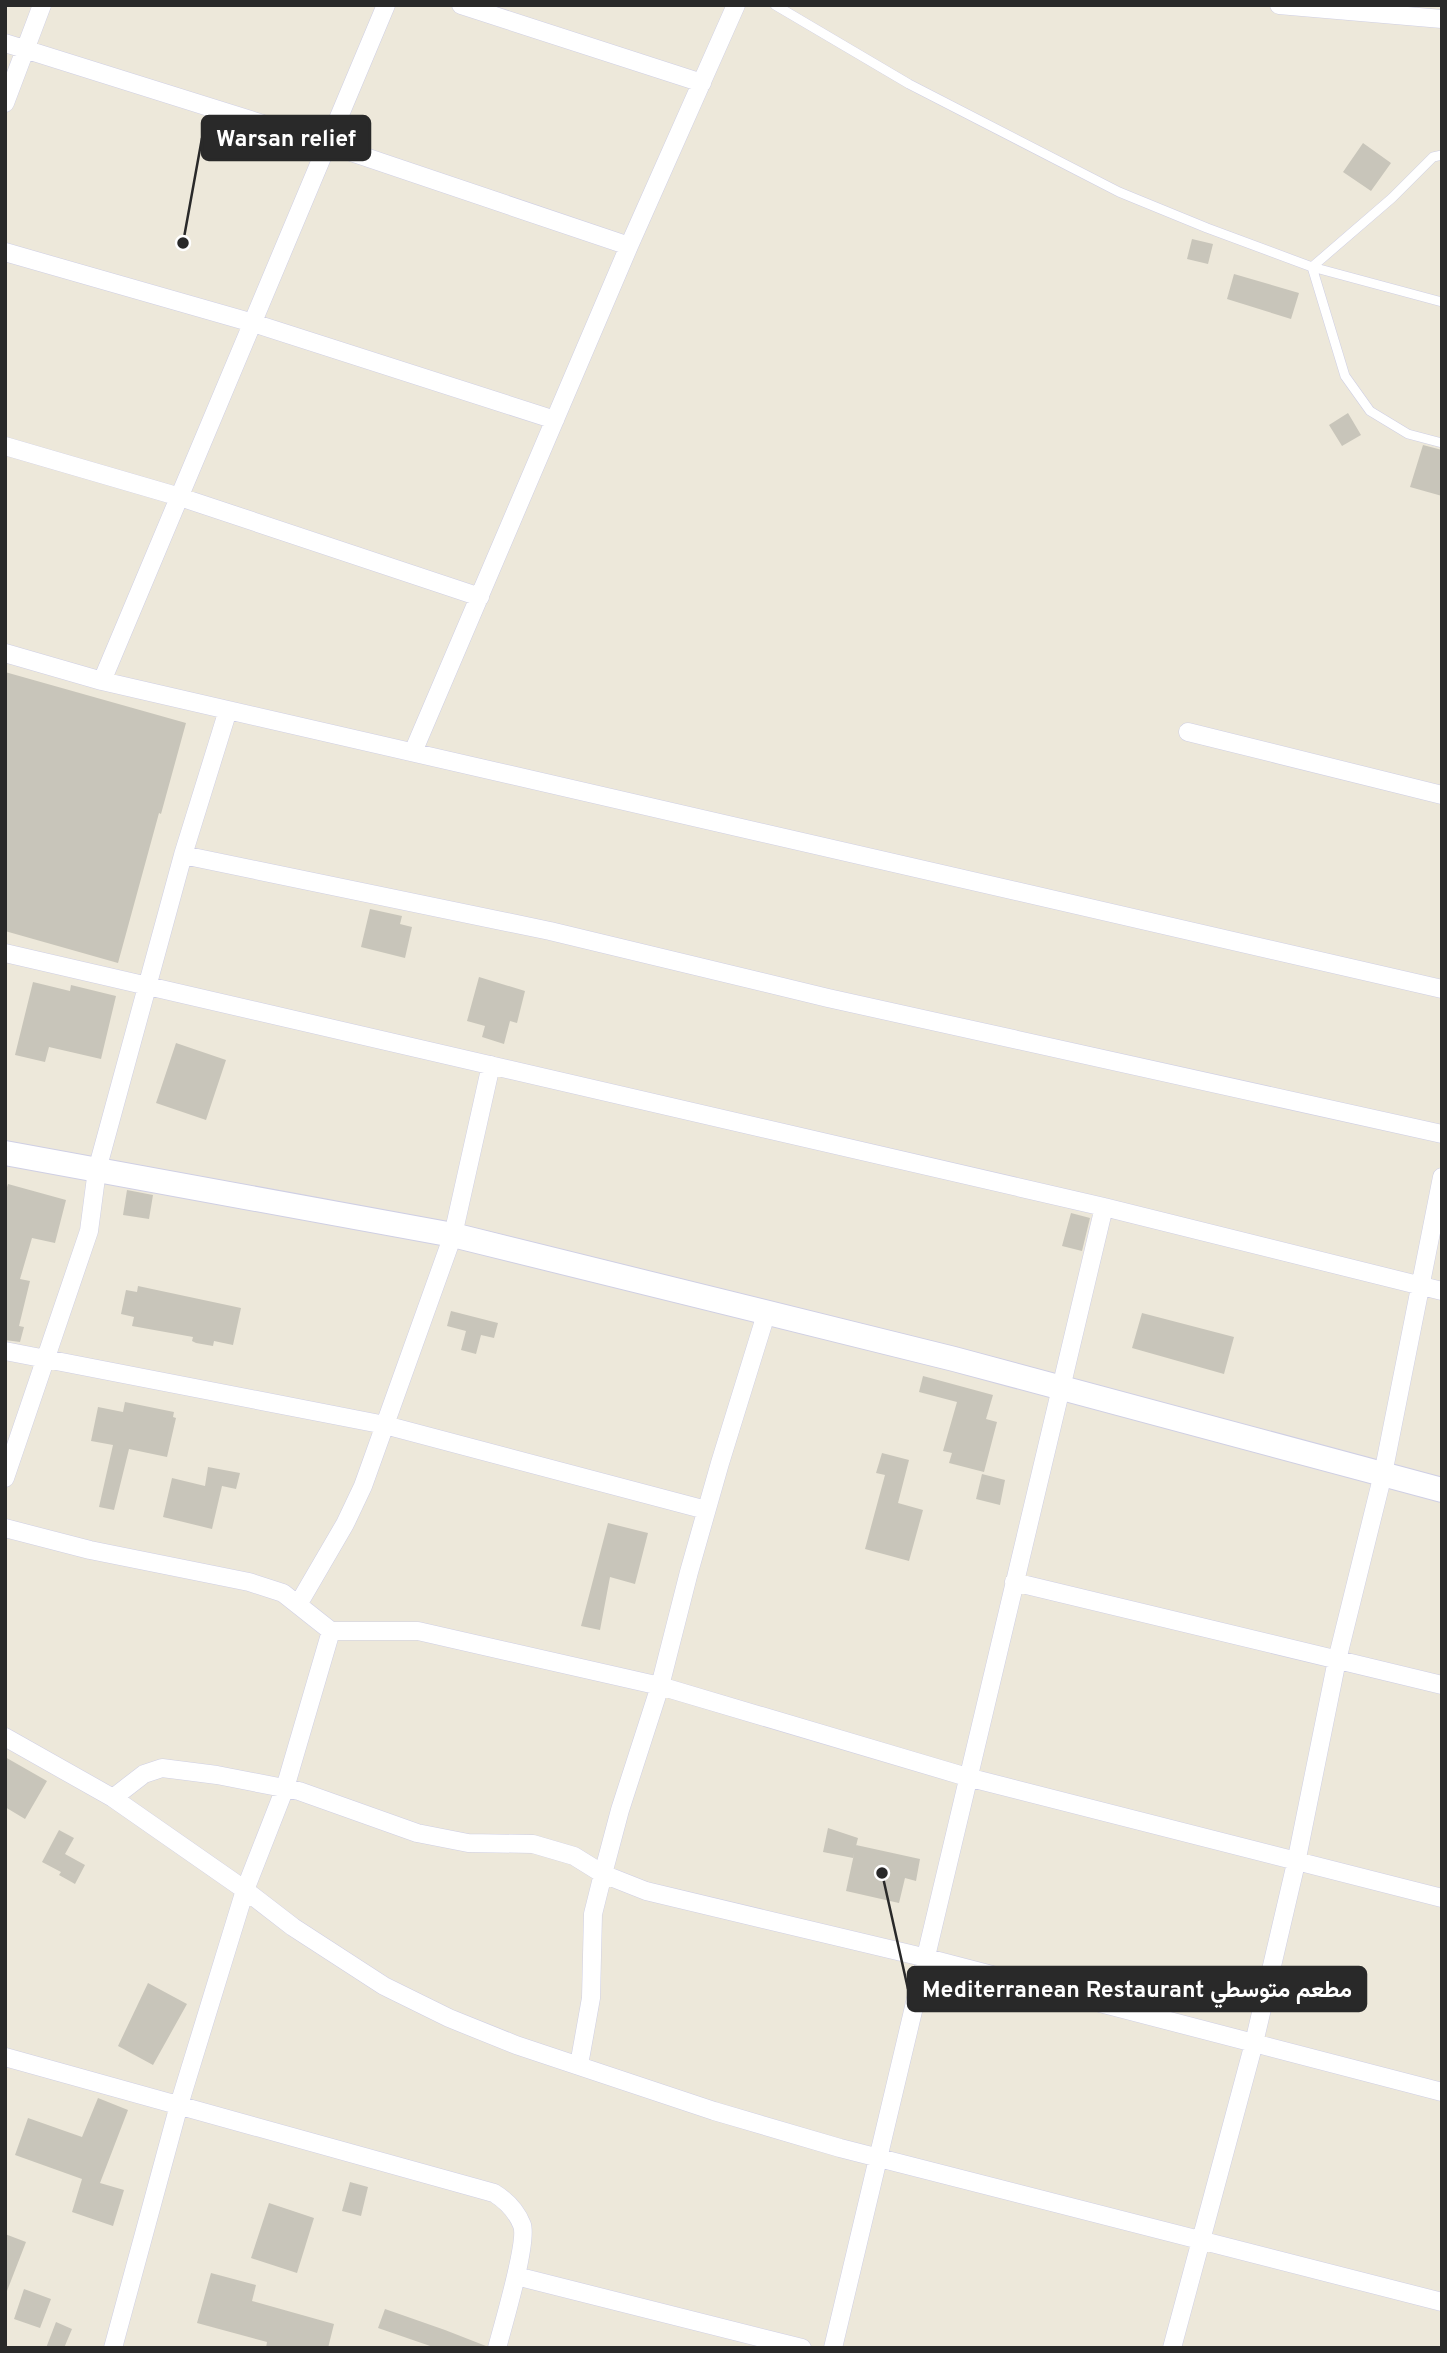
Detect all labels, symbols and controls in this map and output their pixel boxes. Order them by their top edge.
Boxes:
callout: Warsan relief [202,116,370,160]
text: Warsan relief [216,126,356,155]
callout: Mediterranean Restaurant مطعم متوسطي [908,1967,1366,2011]
text: Mediterranean Restaurant مطعم متوسطي [922,1977,1352,2009]

